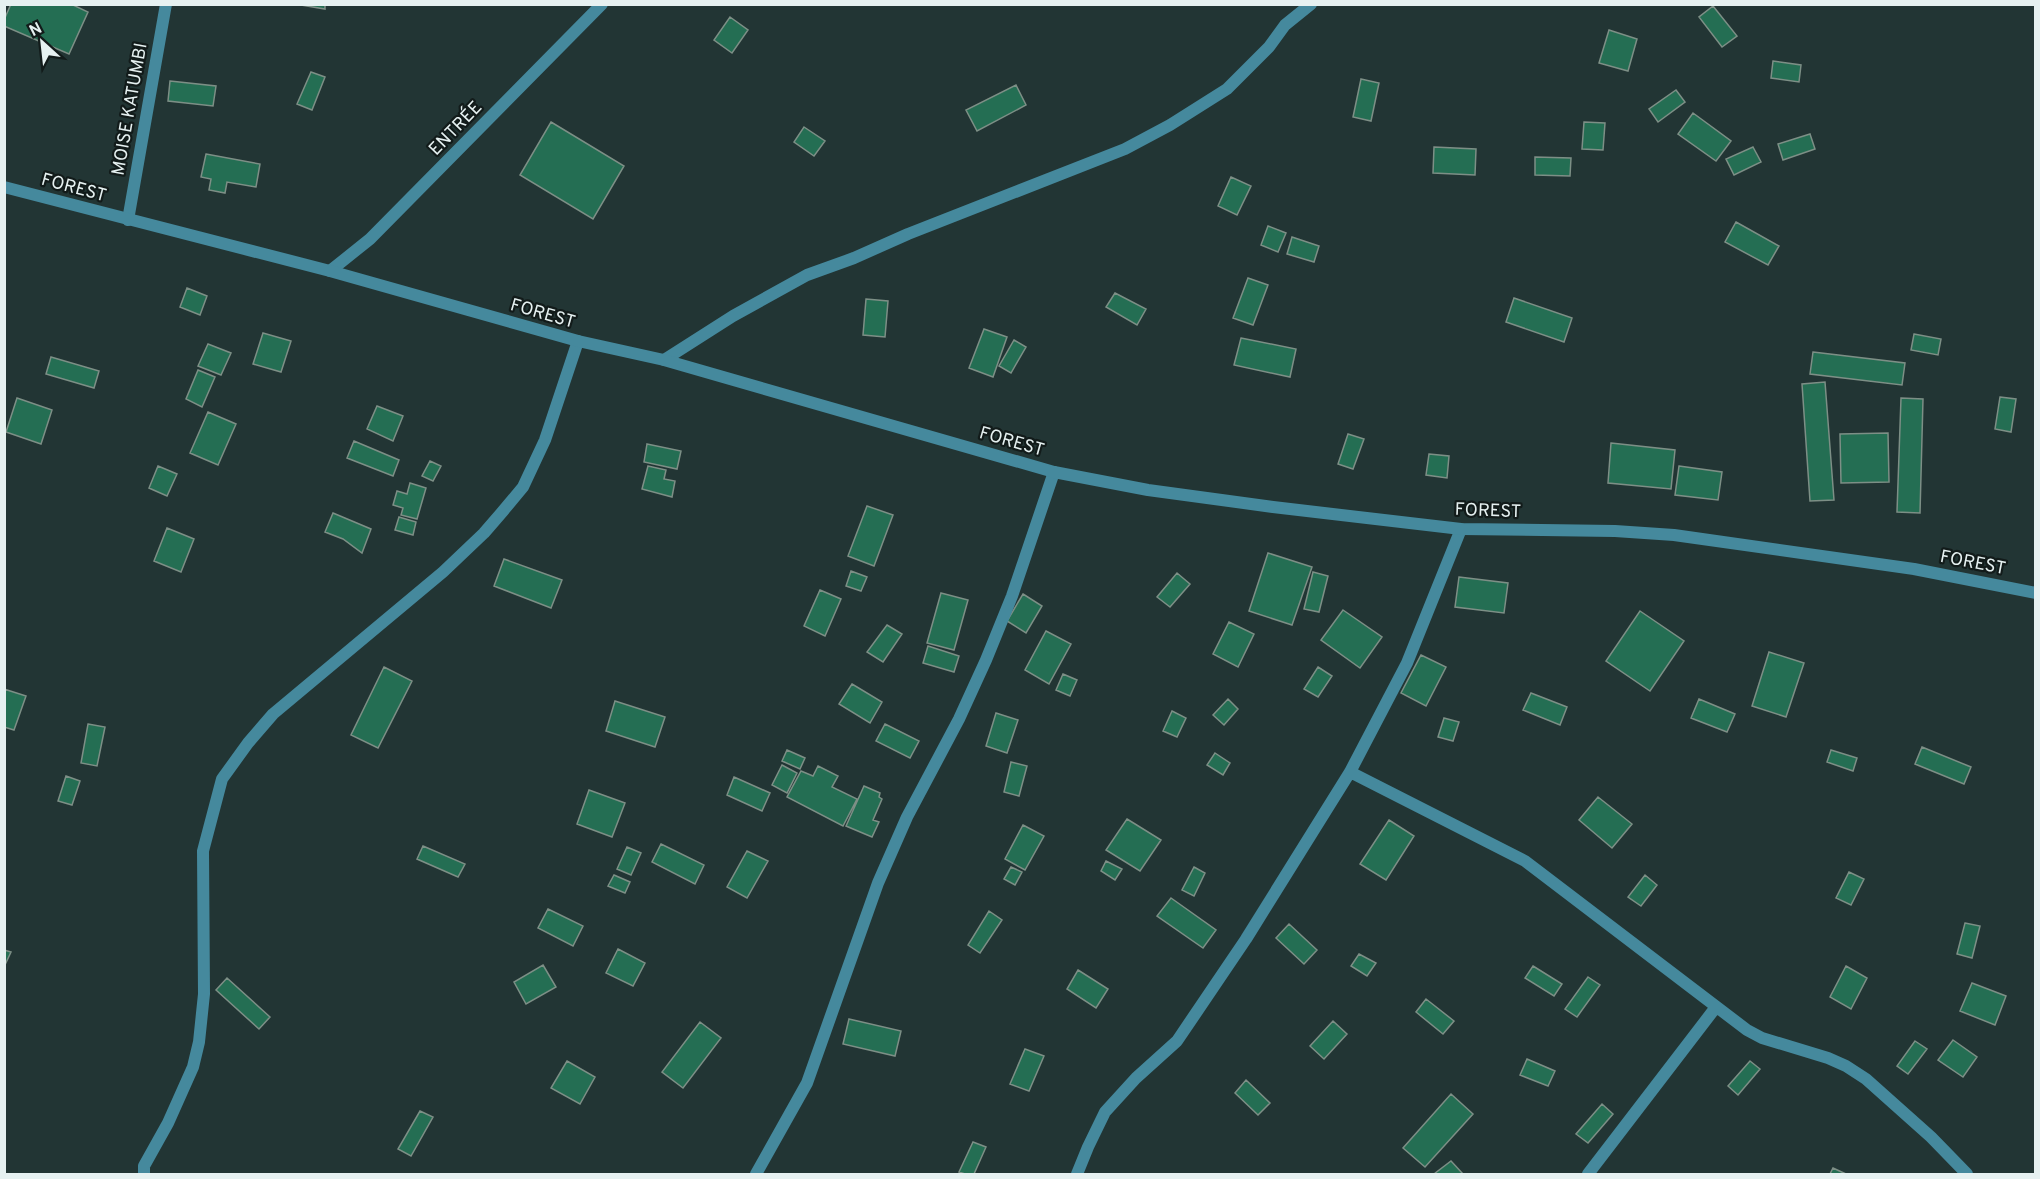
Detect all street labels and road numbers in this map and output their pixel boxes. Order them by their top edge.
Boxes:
street label: MOISE KATUMBI [107,41,153,177]
street label: ENTRÉE [423,95,488,161]
street label: FOREST [38,169,109,208]
street label: FOREST [507,294,578,335]
street label: FOREST [976,422,1047,463]
street label: FOREST [1454,499,1522,524]
street label: FOREST [1938,546,2008,581]

